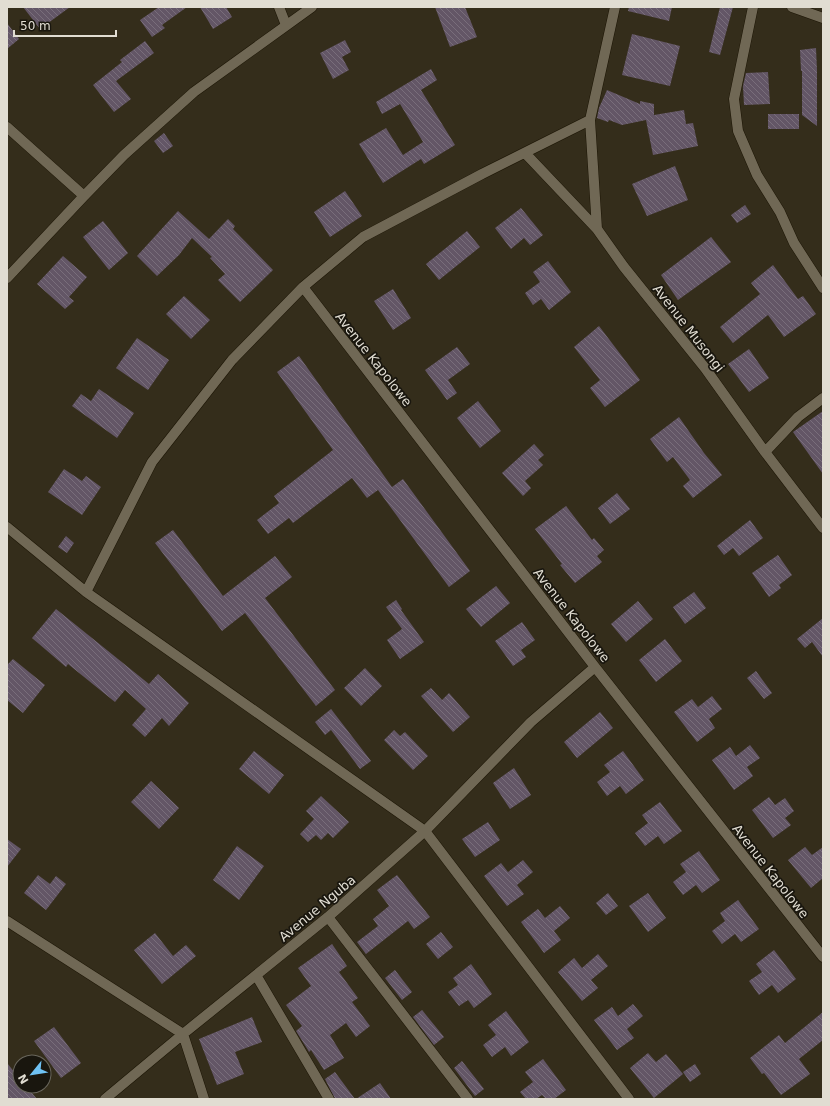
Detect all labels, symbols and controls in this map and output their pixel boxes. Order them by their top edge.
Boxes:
scale bar [14,12,116,38]
text: 50 m [20,19,51,33]
street label: Avenue Musongi [650,282,727,375]
street label: Avenue Kapolowe [332,309,415,409]
street label: Avenue Kapolowe [530,565,613,665]
street label: Avenue Kapolowe [729,821,812,921]
street label: Avenue Nguba [276,872,358,945]
north arrow [12,1054,52,1094]
text: N [16,1072,32,1086]

